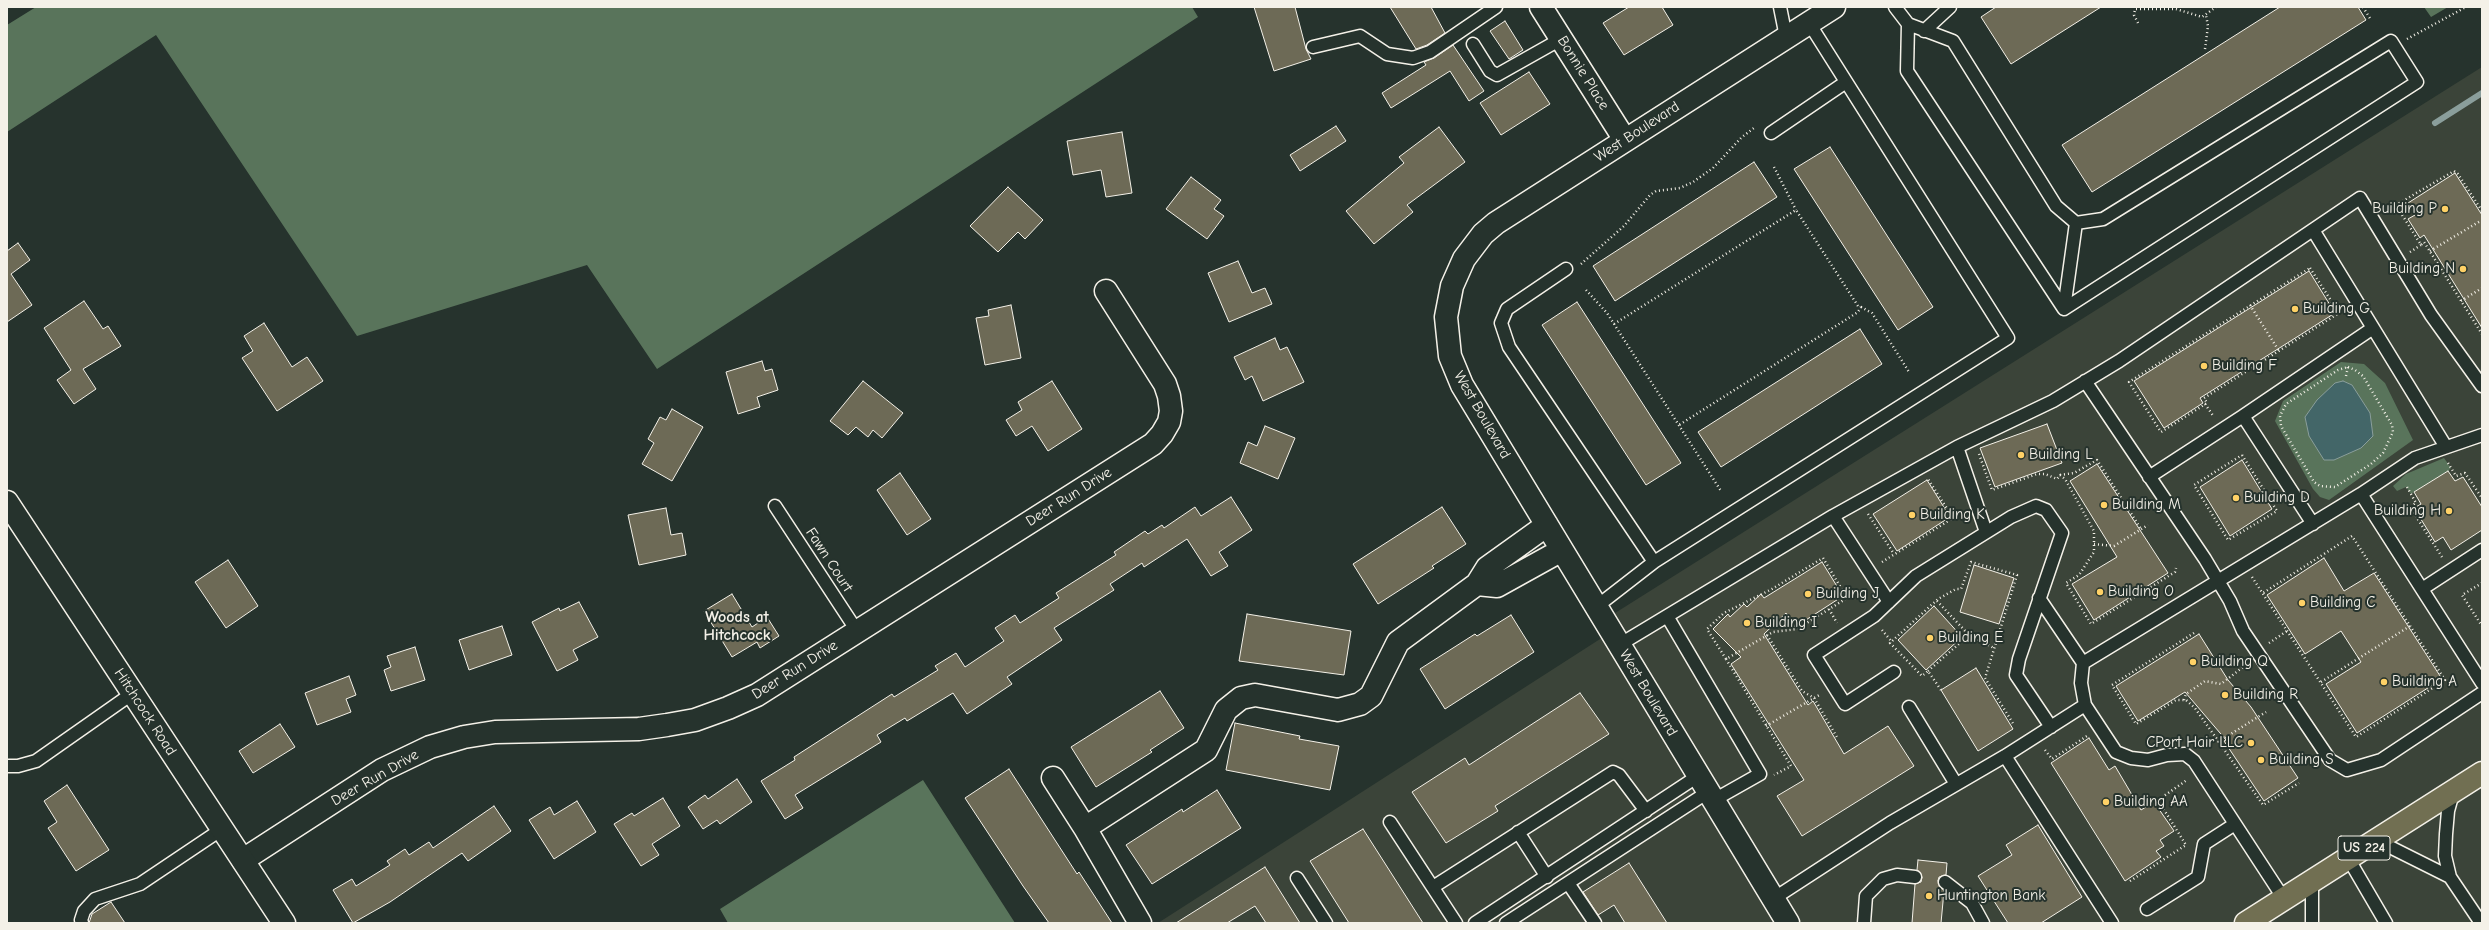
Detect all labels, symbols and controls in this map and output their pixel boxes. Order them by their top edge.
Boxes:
street label: Bonnie Place [1553,33,1613,113]
street label: West Boulevard [1591,98,1683,166]
place label: Building P [2372,200,2437,218]
marker: Building P [2440,204,2450,214]
place label: Building N [2389,260,2455,278]
marker: Building N [2458,264,2468,274]
place label: Building G [2303,300,2370,318]
marker: Building G [2290,304,2300,314]
place label: Building F [2212,357,2277,375]
marker: Building F [2199,361,2209,371]
street label: West Boulevard [1450,368,1514,462]
place label: Building L [2029,446,2093,464]
marker: Building L [2016,450,2026,460]
street label: Deer Run Drive [1023,464,1115,530]
place label: Building D [2244,489,2310,507]
marker: Building D [2231,493,2241,503]
place label: Building M [2112,496,2181,514]
marker: Building M [2099,500,2109,510]
place label: Building H [2374,502,2441,520]
place label: Building K [1920,506,1985,524]
marker: Building H [2444,506,2454,516]
marker: Building K [1907,510,1917,520]
street label: Fawn Court [802,525,856,595]
place label: Building O [2108,583,2174,601]
place label: Building J [1816,585,1879,603]
marker: Building O [2095,587,2105,597]
marker: Building J [1803,589,1813,599]
place label: Building C [2310,594,2375,612]
marker: Building C [2297,598,2307,608]
district label: Woods at Hitchcock [703,607,771,645]
place label: Building I [1755,614,1817,632]
marker: Building I [1742,618,1752,628]
place label: Building E [1938,629,2003,647]
marker: Building E [1925,633,1935,643]
street label: Deer Run Drive [749,637,841,703]
street label: West Boulevard [1615,646,1681,740]
place label: Building Q [2201,653,2268,671]
marker: Building Q [2188,657,2198,667]
street label: Hitchcock Road [110,665,180,759]
place label: Building A [2392,673,2457,691]
marker: Building A [2379,677,2389,687]
place label: Building R [2233,686,2298,704]
marker: Building R [2220,690,2230,700]
place label: CPort Hair LLC [2146,734,2243,752]
marker: CPort Hair LLC [2246,738,2256,748]
street label: Deer Run Drive [328,746,422,810]
place label: Building S [2269,751,2334,769]
marker: Building S [2256,755,2266,765]
place label: Building AA [2114,793,2188,811]
marker: Building AA [2101,797,2111,807]
road number: US 224 [2338,836,2390,860]
place label: Huntington Bank [1937,887,2045,905]
marker: Huntington Bank [1924,891,1934,901]

